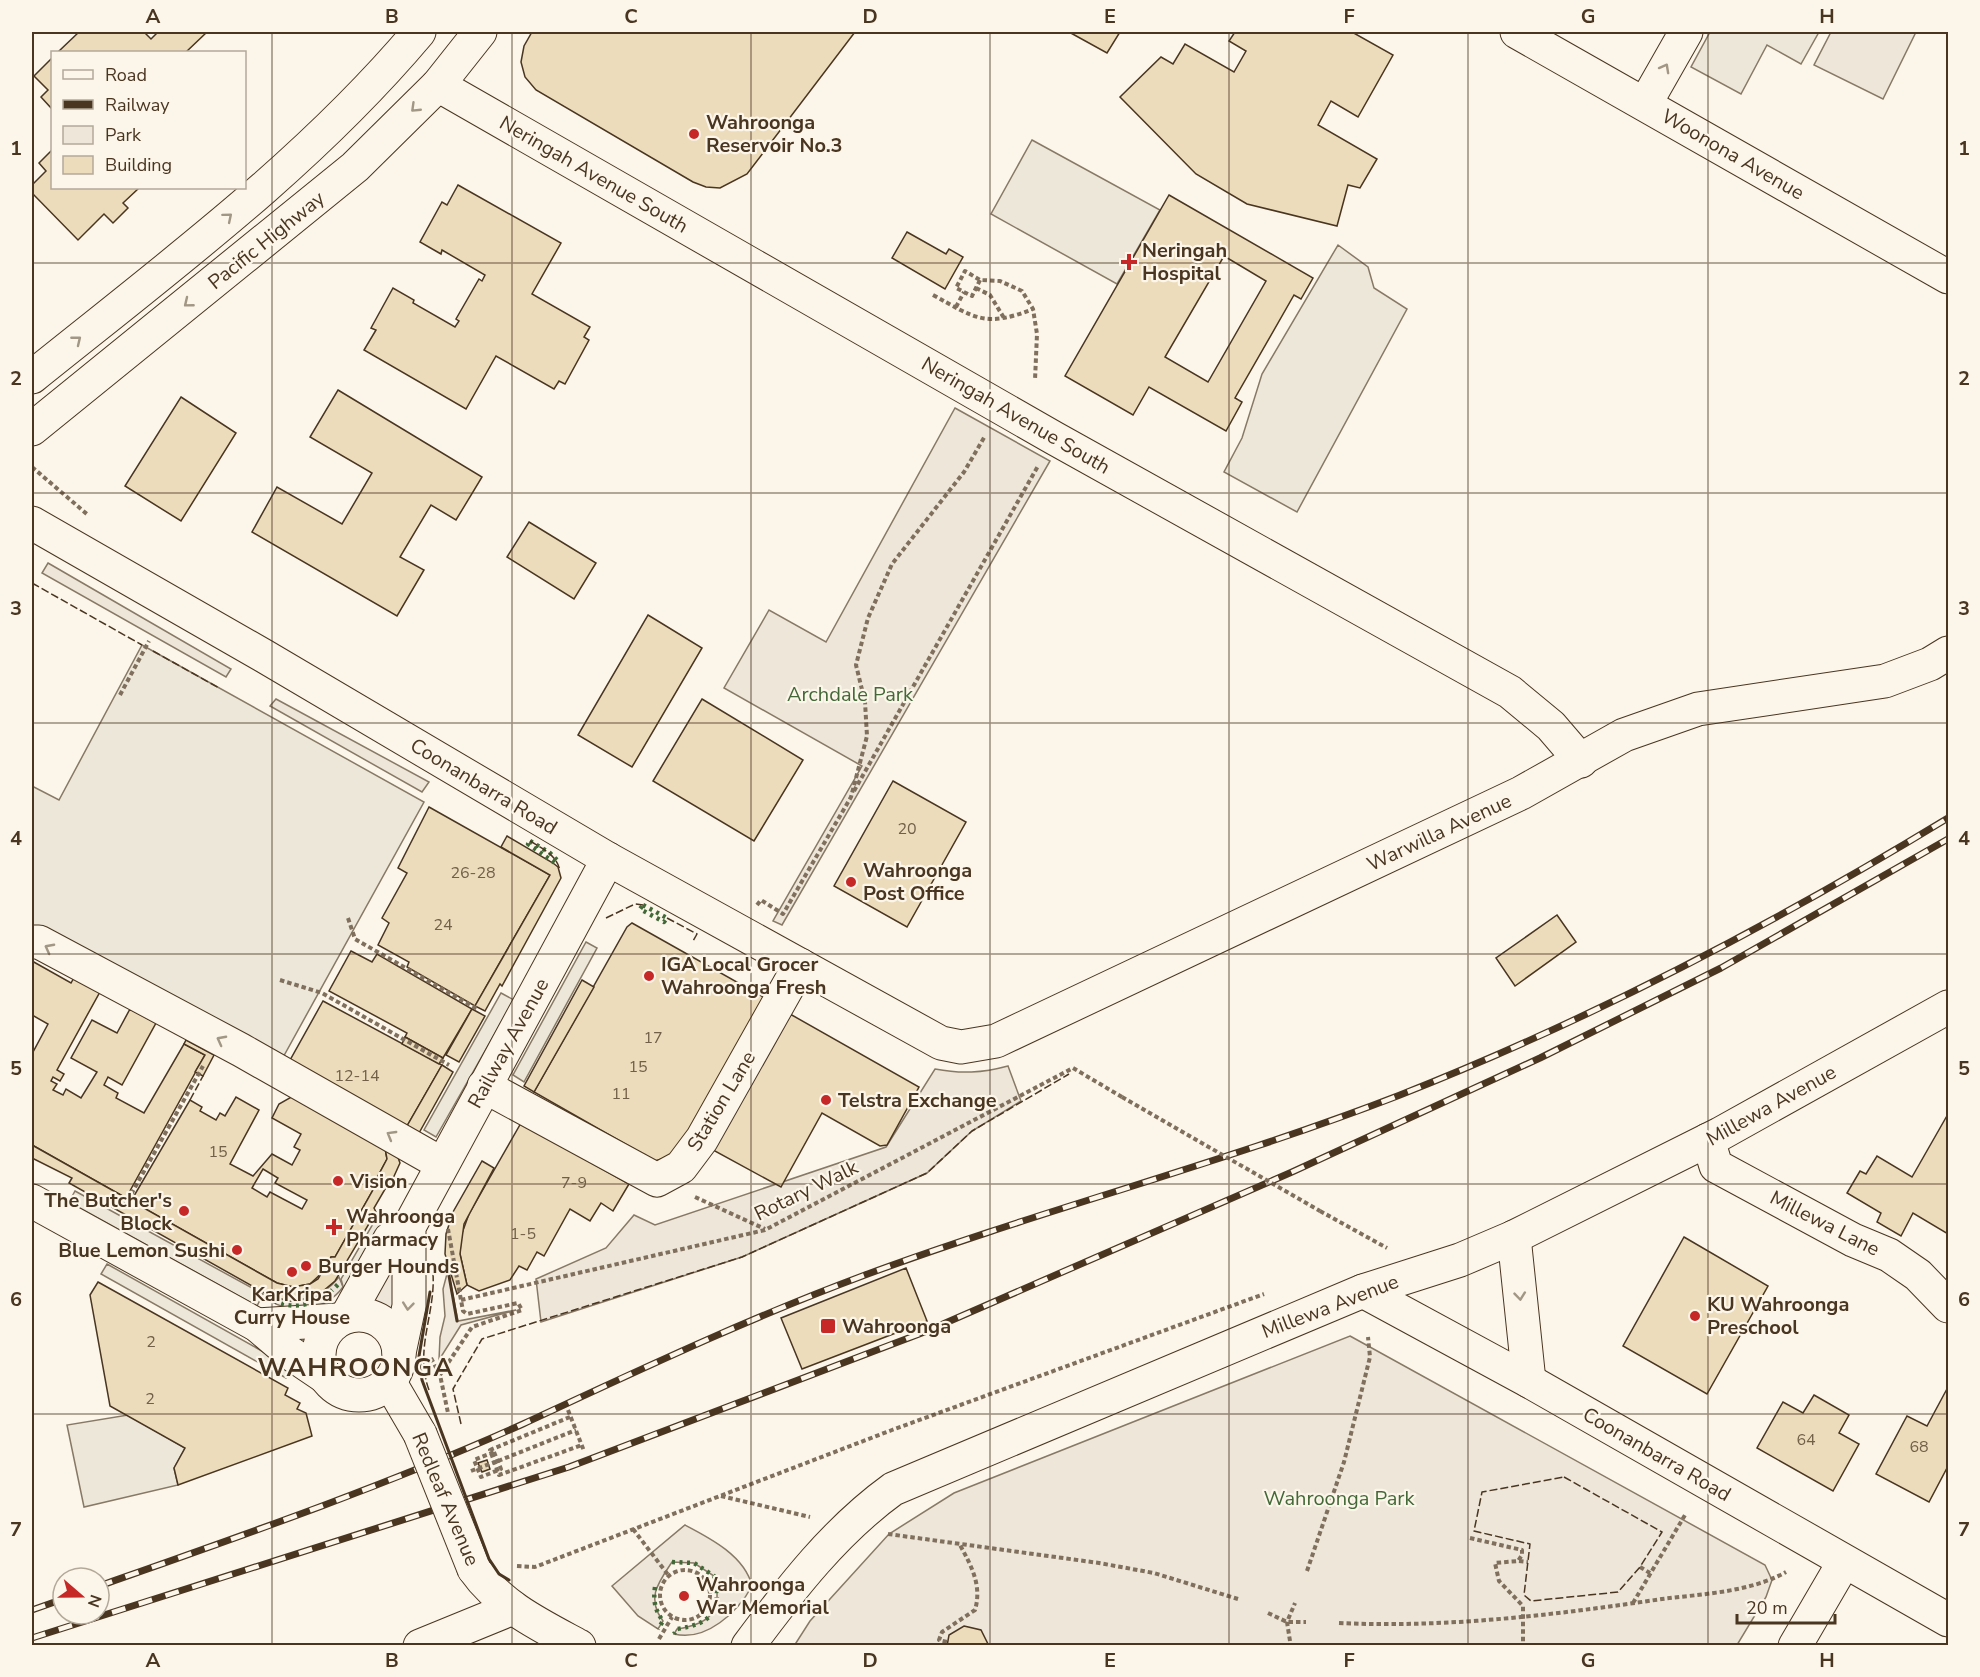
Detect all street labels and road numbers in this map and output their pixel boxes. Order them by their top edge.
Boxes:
street label: Woonona Avenue [1656,103,1809,206]
street label: Neringah Avenue South [494,109,693,240]
street label: Pacific Highway [202,185,331,296]
street label: Neringah Avenue South [916,350,1115,481]
street label: Coonanbarra Road [405,732,562,841]
street label: Warwilla Avenue [1363,787,1516,878]
street label: Railway Avenue [462,973,555,1113]
street label: Station Lane [681,1046,762,1156]
street label: Millewa Avenue [1702,1059,1841,1152]
street label: Rotary Walk [750,1153,864,1227]
street label: Millewa Lane [1765,1184,1884,1263]
street label: Millewa Avenue [1258,1268,1402,1345]
street label: Coonanbarra Road [1578,1401,1736,1508]
street label: Redleaf Avenue [405,1428,486,1570]

